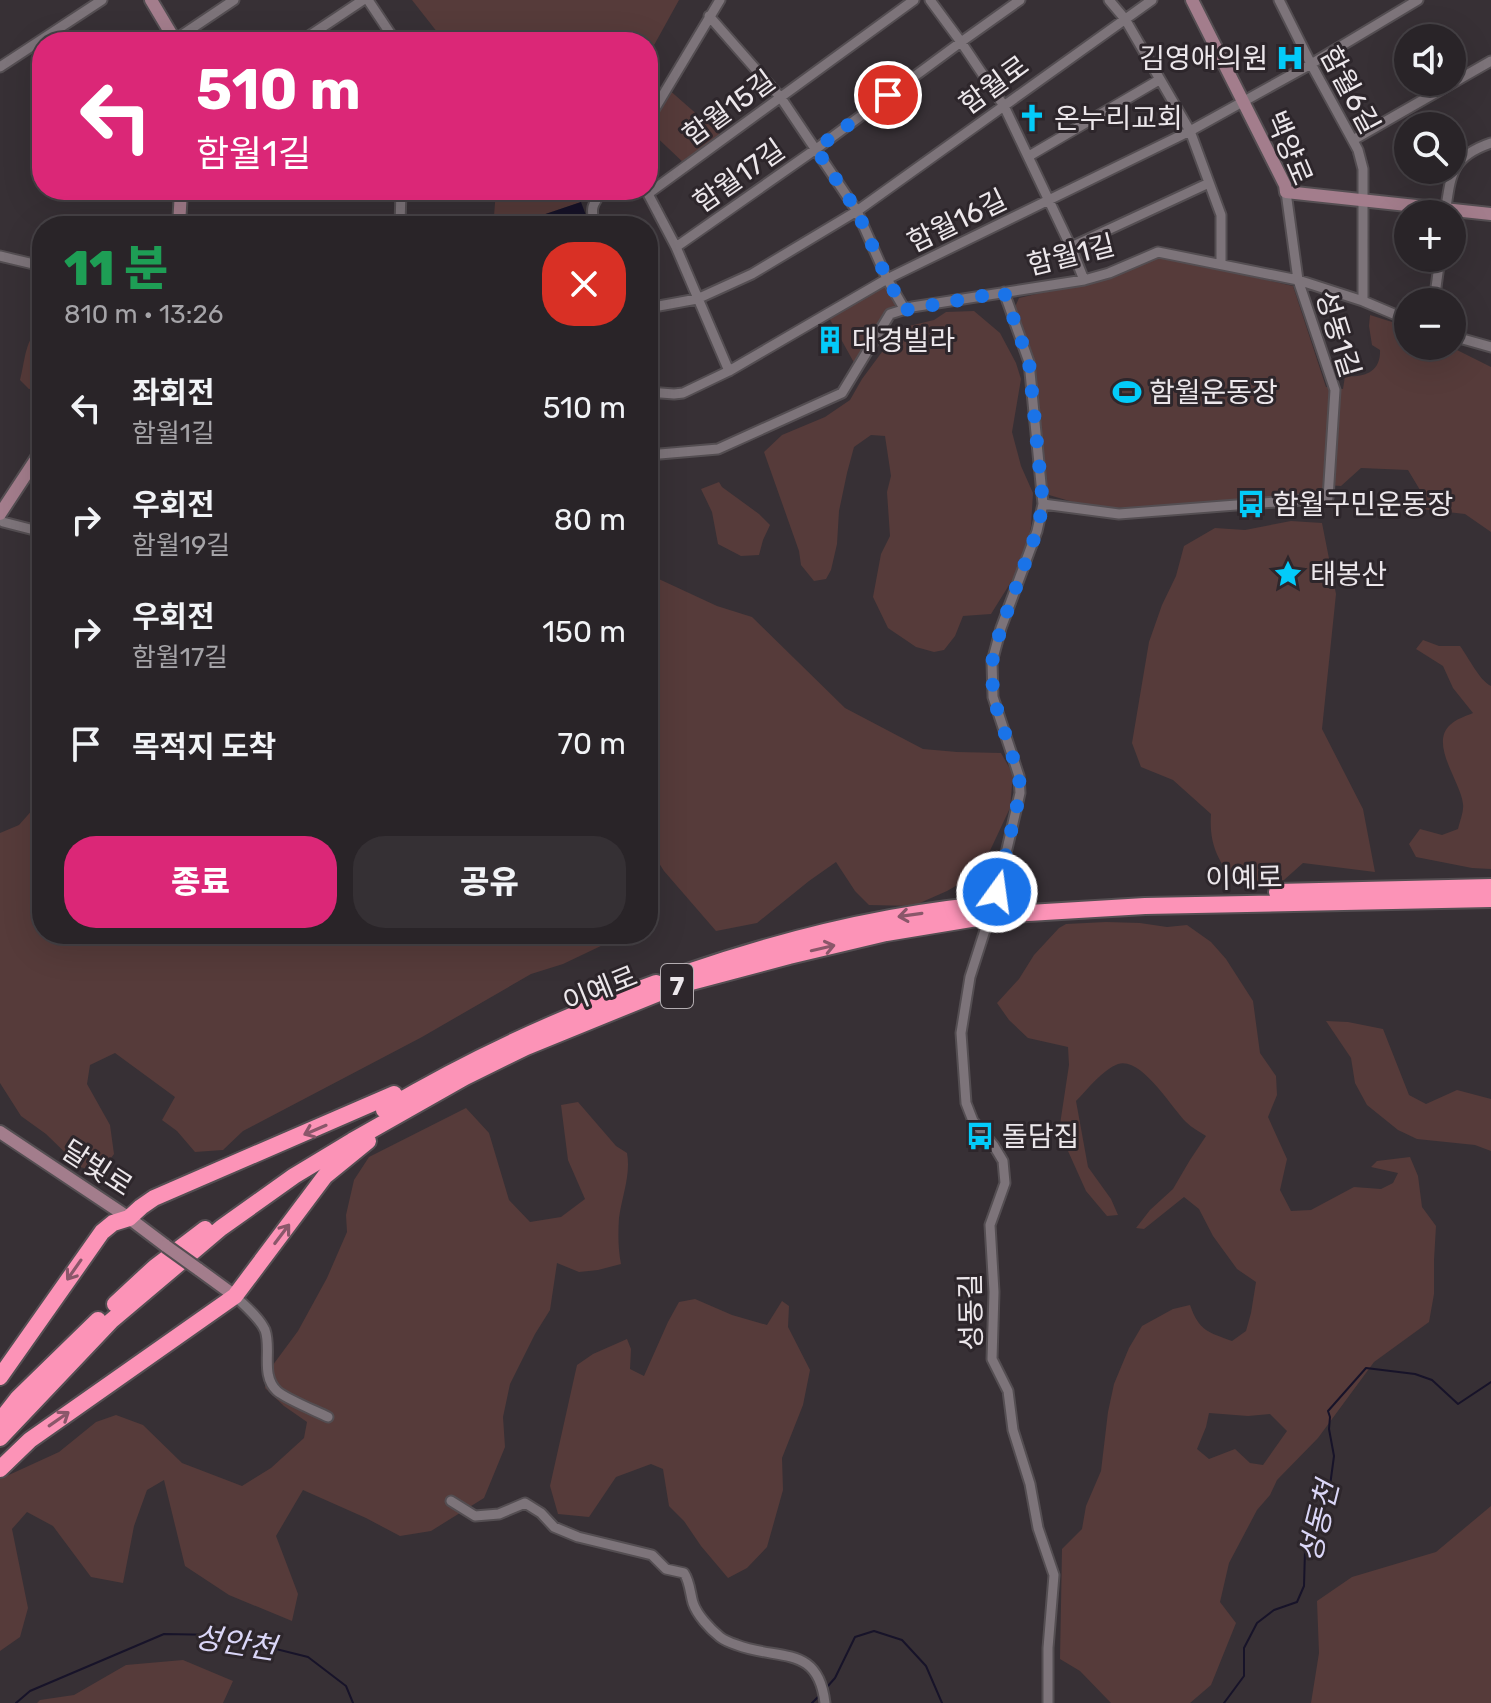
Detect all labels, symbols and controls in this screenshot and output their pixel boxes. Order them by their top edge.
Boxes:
map controls [1394,24,1466,360]
button: sound [1394,24,1466,96]
street label: 함월6길 [1313,41,1387,139]
place label: 김영애의원 [1139,42,1268,75]
hospital icon: 김영애의원 [1275,43,1305,73]
street label: 함월로 [953,49,1035,121]
text: 510 m [196,57,361,123]
pin [854,61,922,129]
icon: left [64,64,168,168]
street label: 함월15길 [676,64,782,152]
icon: arrive [866,73,910,117]
place label: 온누리교회 [1054,102,1183,135]
church icon: 온누리교회 [1017,103,1047,133]
street label: 백양로 [1259,106,1319,190]
button: search [1394,112,1466,184]
text: 함월1길 [196,132,311,175]
street label: 함월17길 [687,133,791,219]
street label: 함월16길 [902,183,1012,259]
button: + [1394,200,1466,272]
street label: 함월1길 [1024,228,1118,282]
text: 11 분 [64,240,168,297]
button: close [542,242,626,326]
street label: 성동1길 [1309,286,1367,382]
button: − [1394,288,1466,360]
text: 810 m · 13:26 [64,299,223,330]
place label: 대경빌라 [852,324,955,357]
building icon: 대경빌라 [815,325,845,355]
text: 좌회전 [132,375,215,411]
place label: 함월운동장 [1149,376,1278,409]
sports icon: 함월운동장 [1112,377,1142,407]
icon: left [64,386,108,430]
text: 510 m [543,390,626,426]
text: 함월1길 [132,418,215,449]
text: 우회전 [132,487,215,523]
place label: 함월구민운동장 [1273,488,1453,521]
bus stop icon: 함월구민운동장 [1236,489,1266,519]
icon: right [64,498,108,542]
text: 80 m [554,502,626,538]
text: 함월19길 [132,530,230,561]
place label: 태봉산 [1310,558,1387,591]
place icon: 태봉산 [1273,559,1303,589]
text: 우회전 [132,599,215,635]
icon: right [64,610,108,654]
text: 150 m [542,614,626,650]
text: 함월17길 [132,642,228,673]
icon: arrive [64,722,108,766]
text: 70 m [558,726,626,762]
text: 목적지 도착 [132,729,276,765]
button: 종료 [64,836,337,928]
button: 공유 [353,836,626,928]
position arrow [955,850,1039,934]
street label: 이예로 [1205,861,1283,895]
one-way arrow [898,908,923,923]
one-way arrow [810,940,835,955]
street label: 이예로 [558,959,642,1019]
road number: 7 [661,964,693,1008]
place label: 돌담집 [1002,1120,1079,1153]
bus stop icon: 돌담집 [965,1121,995,1151]
one-way arrow [303,1123,328,1138]
street label: 달빛로 [56,1133,138,1203]
one-way arrow [273,1224,290,1245]
one-way arrow [66,1258,82,1280]
street label: 성동길 [954,1273,988,1351]
one-way arrow [48,1411,70,1427]
water label: 성동천 [1292,1474,1347,1567]
water label: 성안천 [191,1619,282,1668]

